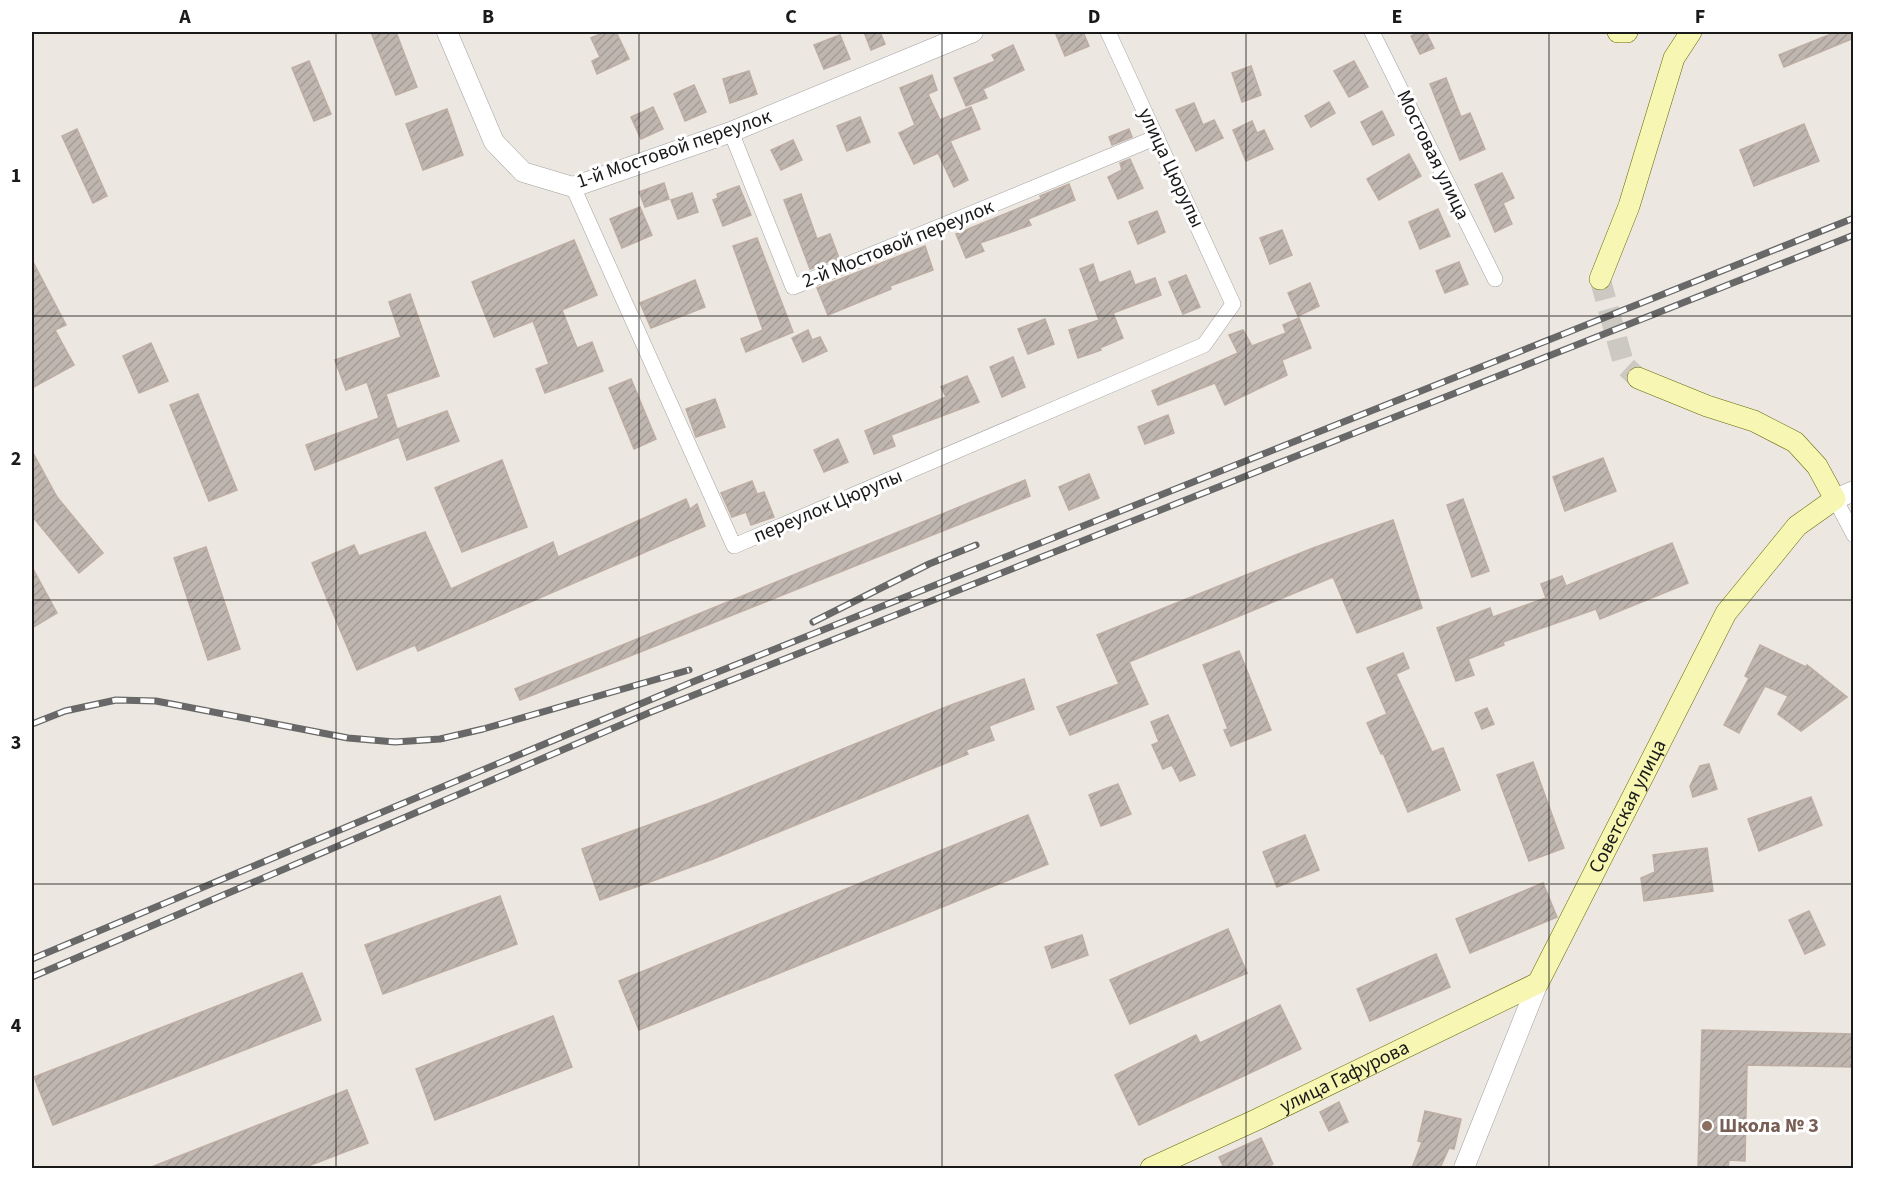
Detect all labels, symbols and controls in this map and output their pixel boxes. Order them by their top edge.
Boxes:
text: A [178,3,191,31]
text: B [482,3,494,31]
text: C [785,3,797,31]
text: D [1088,3,1100,31]
text: E [1392,3,1402,31]
text: F [1695,3,1705,31]
street label: Мостовая улица [1390,85,1476,225]
street label: 1-й Мостовой переулок [573,102,775,196]
street label: улица Цюрупы [1131,104,1211,232]
text: 1 [11,162,21,190]
street label: 2-й Мостовой переулок [798,193,998,295]
text: 2 [11,445,21,473]
street label: переулок Цюрупы [749,462,907,550]
text: 3 [11,729,21,757]
street label: Советская улица [1582,735,1673,878]
text: 4 [11,1012,22,1040]
street label: улица Гафурова [1275,1034,1414,1120]
place label: Школа № 3 [1719,1112,1819,1140]
marker: Школа № 3 [1700,1119,1714,1133]

